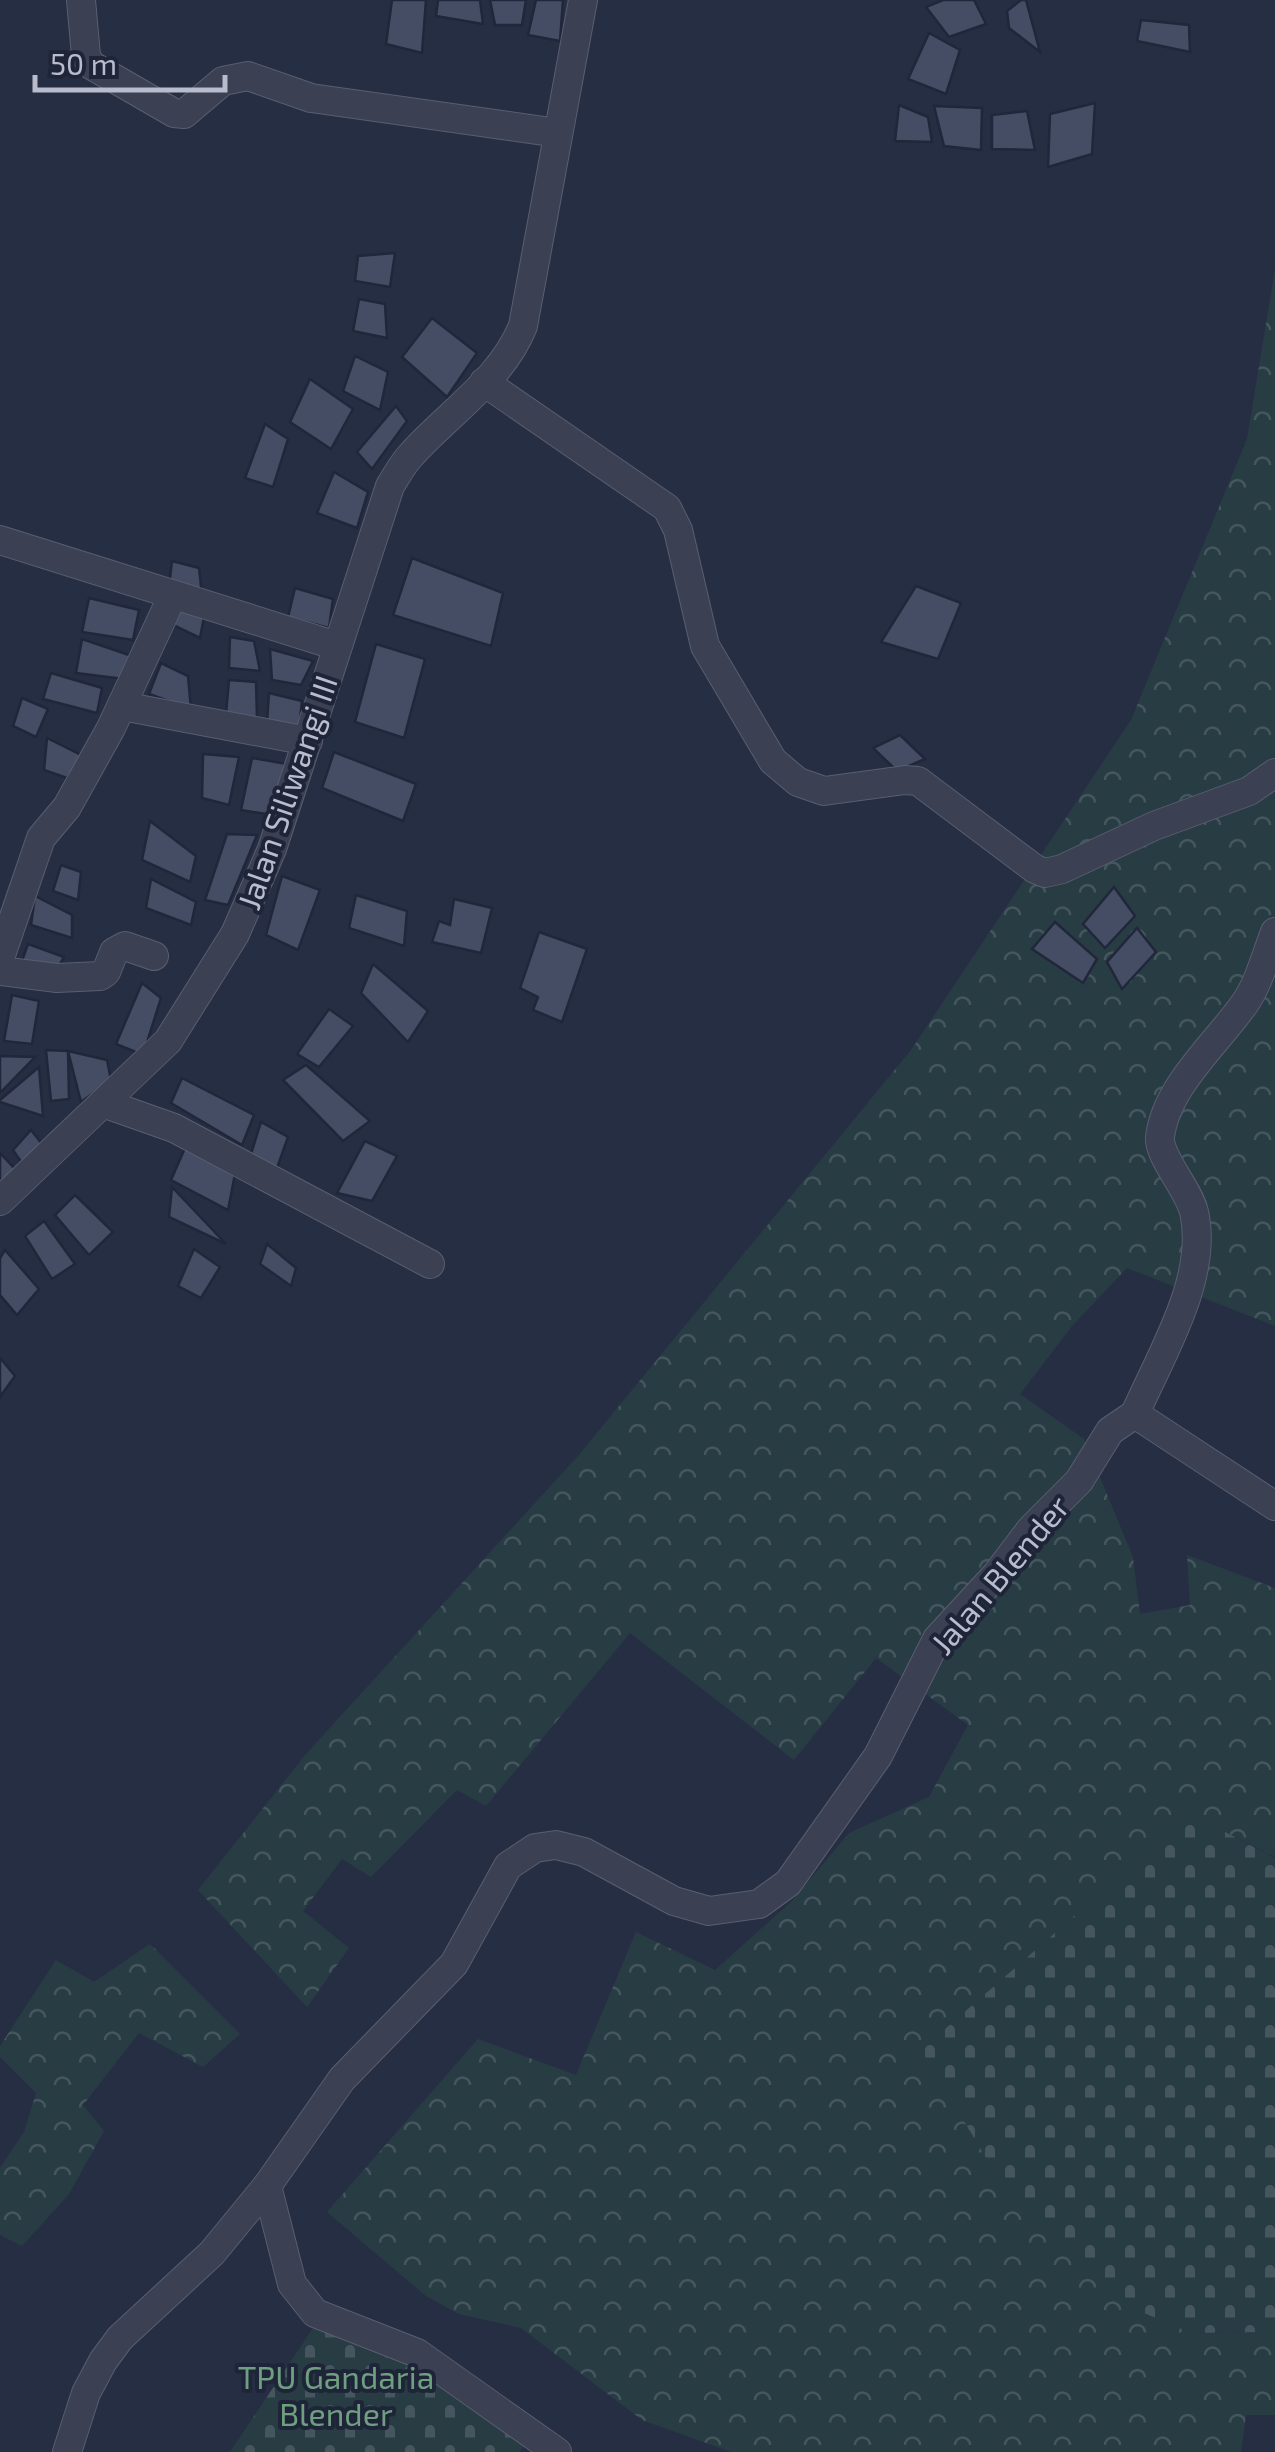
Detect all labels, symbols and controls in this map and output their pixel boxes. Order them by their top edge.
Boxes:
scale bar [35,30,225,92]
text: 50 m [50,45,117,81]
street label: Jalan Siliwangi III [228,670,344,914]
street label: Jalan Blender [922,1487,1076,1661]
park label: TPU Gandaria Blender [238,2357,434,2432]

